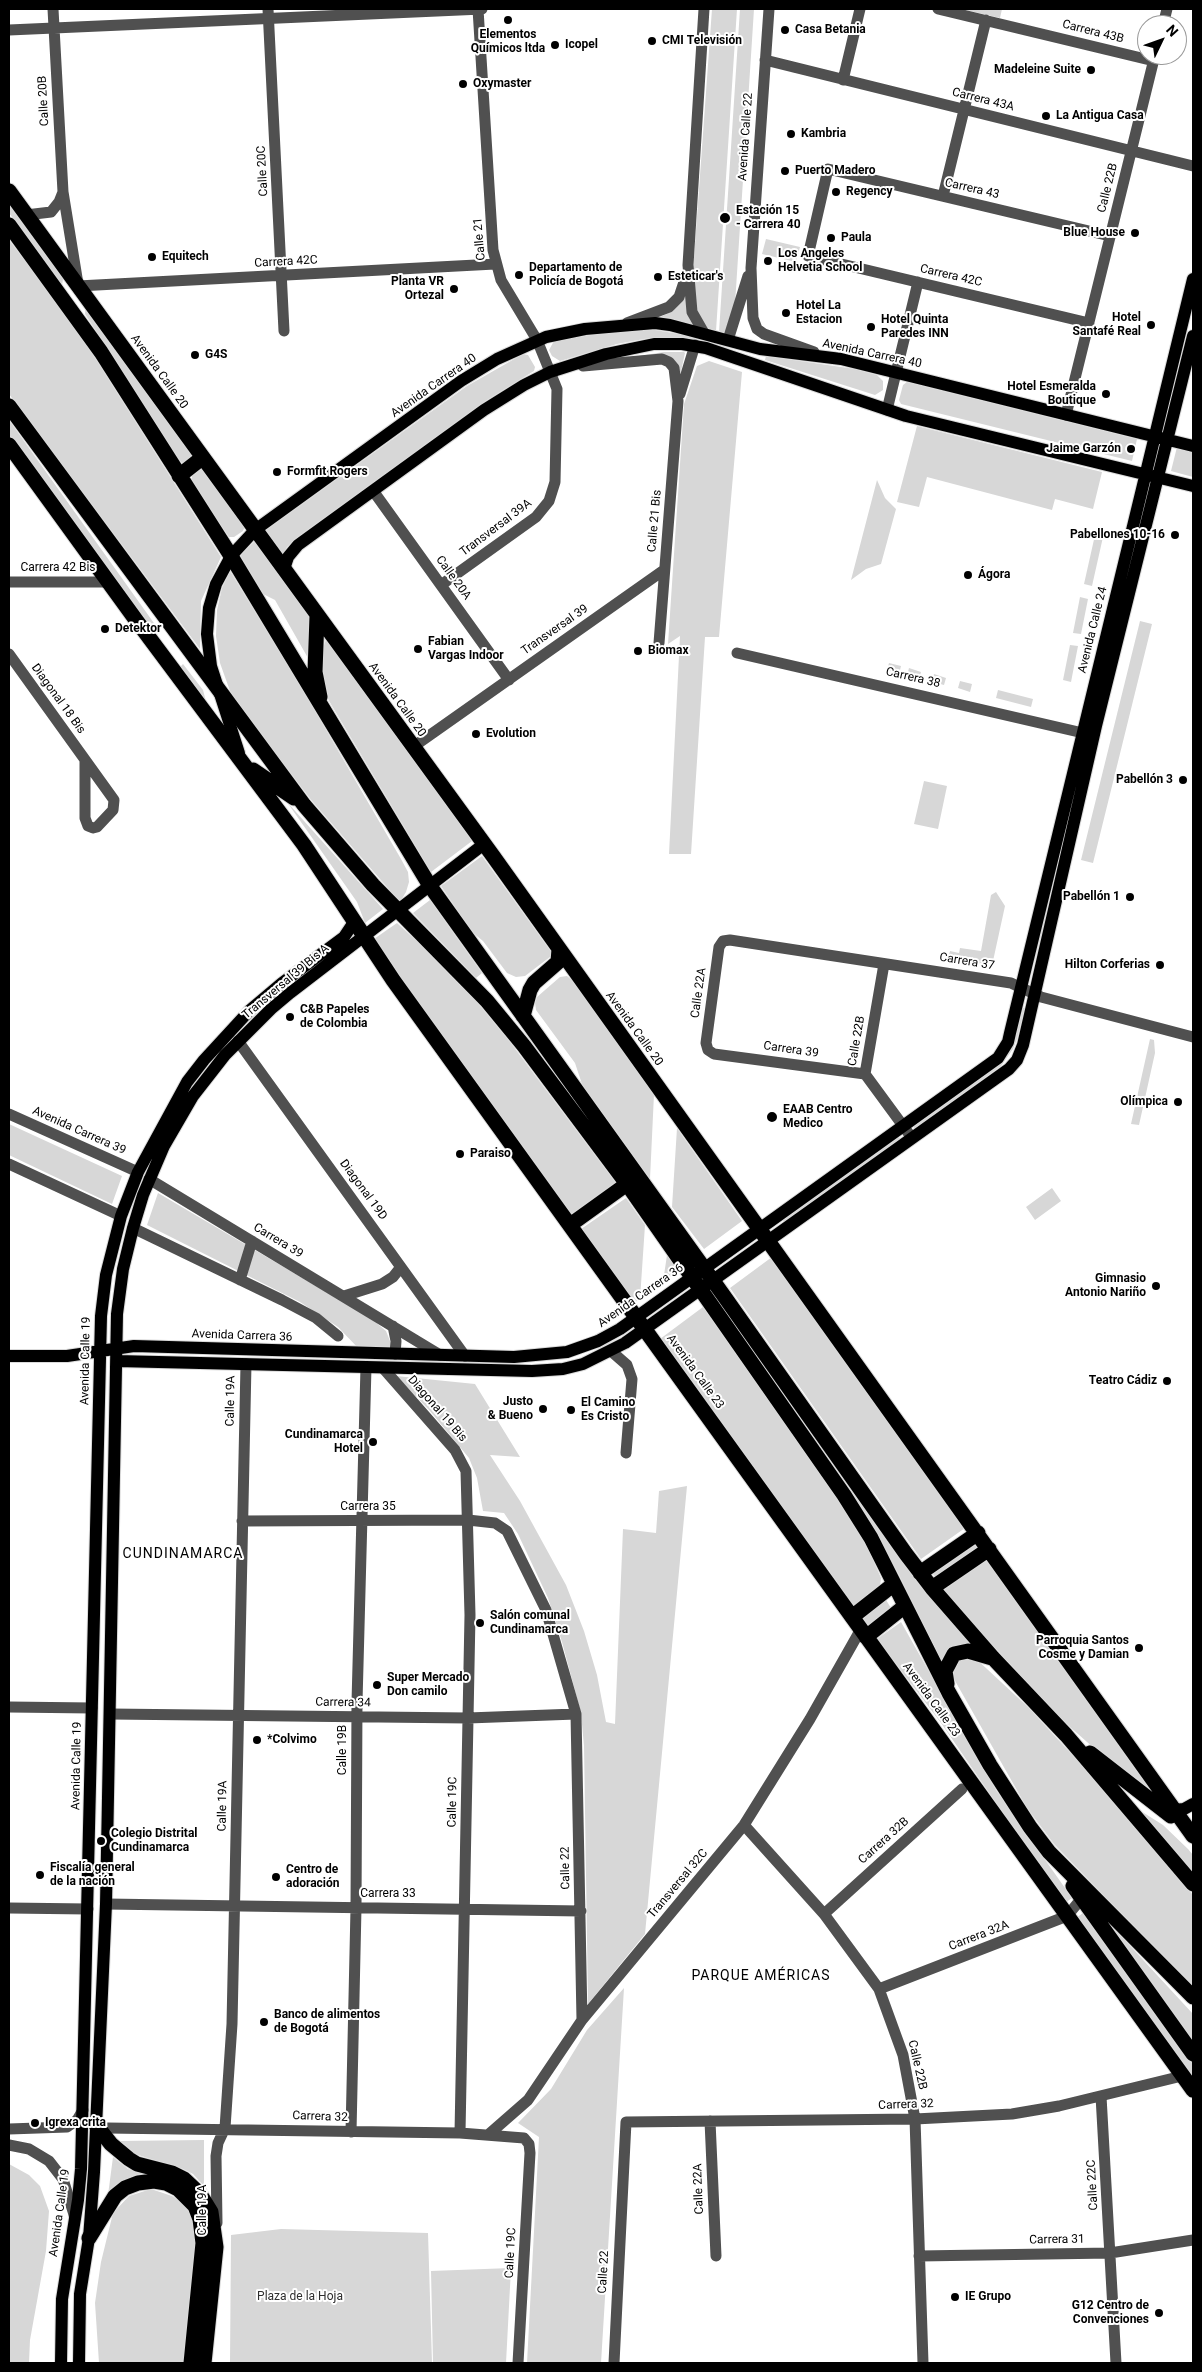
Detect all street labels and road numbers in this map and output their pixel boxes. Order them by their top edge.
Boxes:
street label: Carrera 43B [1061,17,1125,47]
street label: Calle 20B [35,75,53,127]
street label: Carrera 43A [951,85,1015,115]
street label: Avenida Calle 22 [736,92,756,182]
street label: Calle 20C [254,145,272,197]
street label: Calle 22B [1095,162,1121,214]
street label: Carrera 43 [943,176,1001,202]
street label: Calle 21 [471,217,489,261]
street label: Carrera 42C [254,253,318,271]
street label: Carrera 42C [919,262,983,290]
street label: Avenida Calle 20 [127,332,191,412]
street label: Avenida Carrera 40 [821,336,923,372]
street label: Avenida Carrera 40 [389,351,479,421]
street label: Calle 21 Bis [645,489,665,553]
street label: Transversal 39A [457,496,535,560]
street label: Calle 20A [432,553,474,603]
street label: Carrera 42 Bis [20,561,96,575]
street label: Avenida Calle 24 [1075,585,1111,675]
street label: Transversal 39 [519,602,591,658]
street label: Avenida Calle 20 [365,660,429,740]
street label: Diagonal 18 Bis [28,661,88,737]
street label: Carrera 38 [884,665,942,691]
street label: Transversal 39 Bis A [240,942,332,1022]
street label: Carrera 37 [938,951,996,973]
street label: Calle 22A [688,967,710,1019]
street label: Avenida Calle 20 [602,989,666,1069]
street label: Calle 22B [846,1015,868,1067]
street label: Carrera 39 [762,1039,820,1061]
street label: Avenida Carrera 39 [30,1104,128,1158]
street label: Diagonal 19D [336,1157,390,1223]
street label: Carrera 39 [250,1221,306,1261]
street label: Avenida Carrera 36 [596,1261,686,1331]
street label: Avenida Calle 19 [78,1317,94,1405]
street label: Avenida Carrera 36 [191,1327,293,1345]
street label: Avenida Calle 23 [663,1332,727,1412]
street label: Diagonal 19 Bis [404,1373,470,1445]
street label: Calle 19A [223,1375,239,1427]
street label: Carrera 35 [340,1500,396,1514]
street label: Avenida Calle 23 [899,1660,963,1740]
street label: Carrera 34 [315,1695,371,1711]
street label: Avenida Calle 19 [69,1722,85,1810]
street label: Calle 19B [336,1725,350,1775]
street label: Calle 19C [445,1776,461,1828]
street label: Calle 19A [215,1780,231,1832]
street label: Carrera 32B [856,1815,912,1867]
street label: Calle 22 [558,1846,574,1890]
street label: Transversal 32C [645,1846,711,1922]
street label: Carrera 33 [360,1887,416,1901]
street label: Carrera 32A [947,1918,1011,1954]
street label: Calle 22B [904,2039,930,2091]
street label: Carrera 32 [878,2097,934,2113]
street label: Carrera 32 [292,2109,348,2125]
street label: Calle 22C [1084,2159,1102,2211]
street label: Calle 22A [691,2163,707,2215]
street label: Avenida Calle 19 [47,2168,73,2258]
street label: Calle 19A [196,2185,210,2235]
street label: Calle 19C [502,2227,520,2279]
street label: Carrera 31 [1029,2232,1085,2248]
street label: Calle 22 [596,2250,612,2294]

